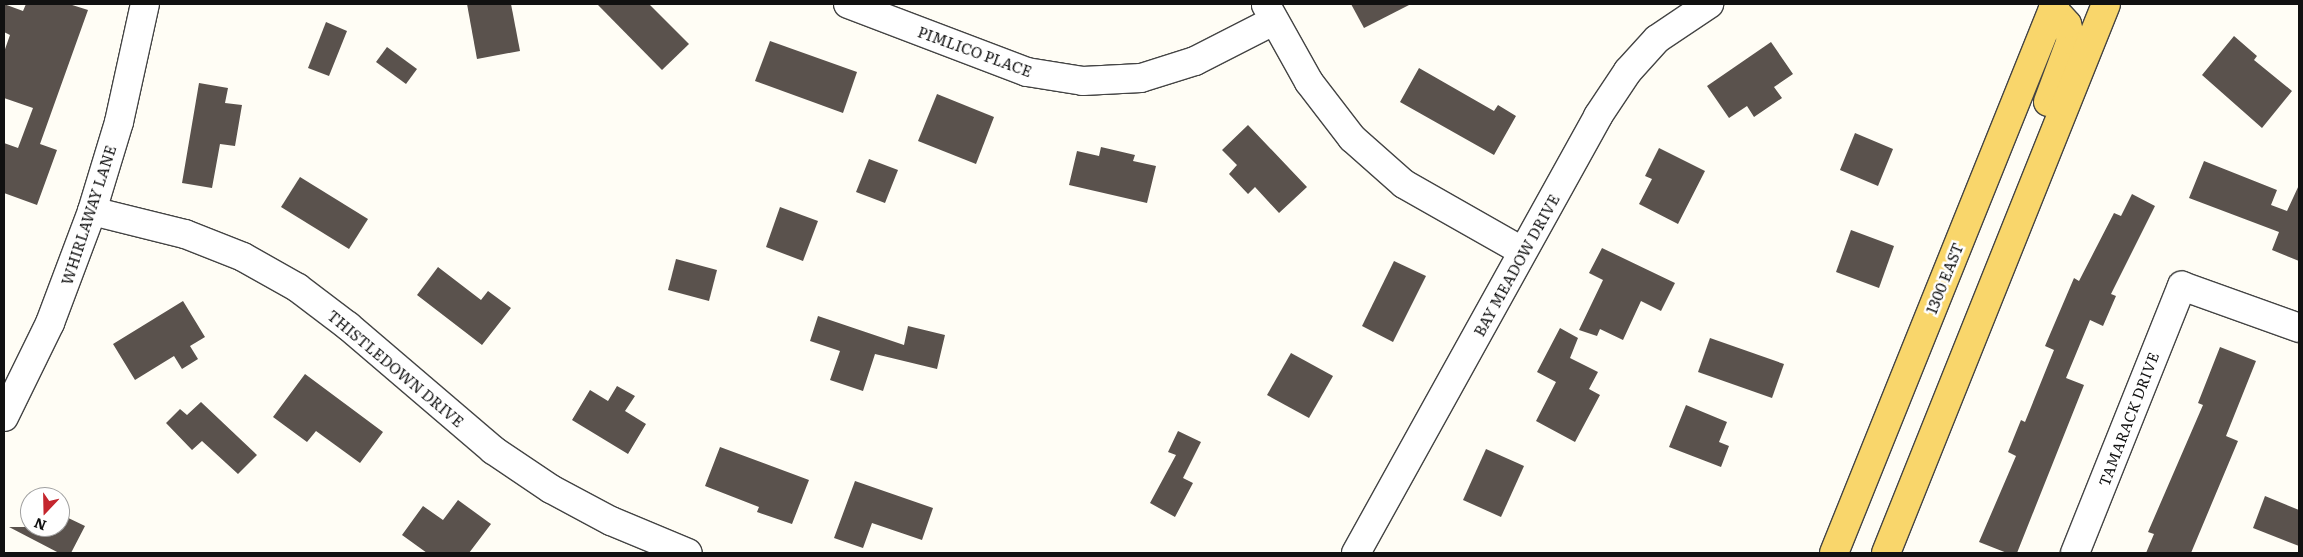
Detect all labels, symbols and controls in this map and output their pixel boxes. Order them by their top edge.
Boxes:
street label: PIMLICO PLACE [916,22,1034,80]
street label: WHIRLAWAY LANE [57,143,119,287]
street label: BAY MEADOW DRIVE [1469,191,1563,339]
street label: 1300 EAST [1922,240,1966,316]
street label: THISTLEDOWN DRIVE [324,306,468,430]
street label: TAMARACK DRIVE [2094,349,2162,489]
north arrow [20,487,70,537]
text: N [31,514,49,537]

